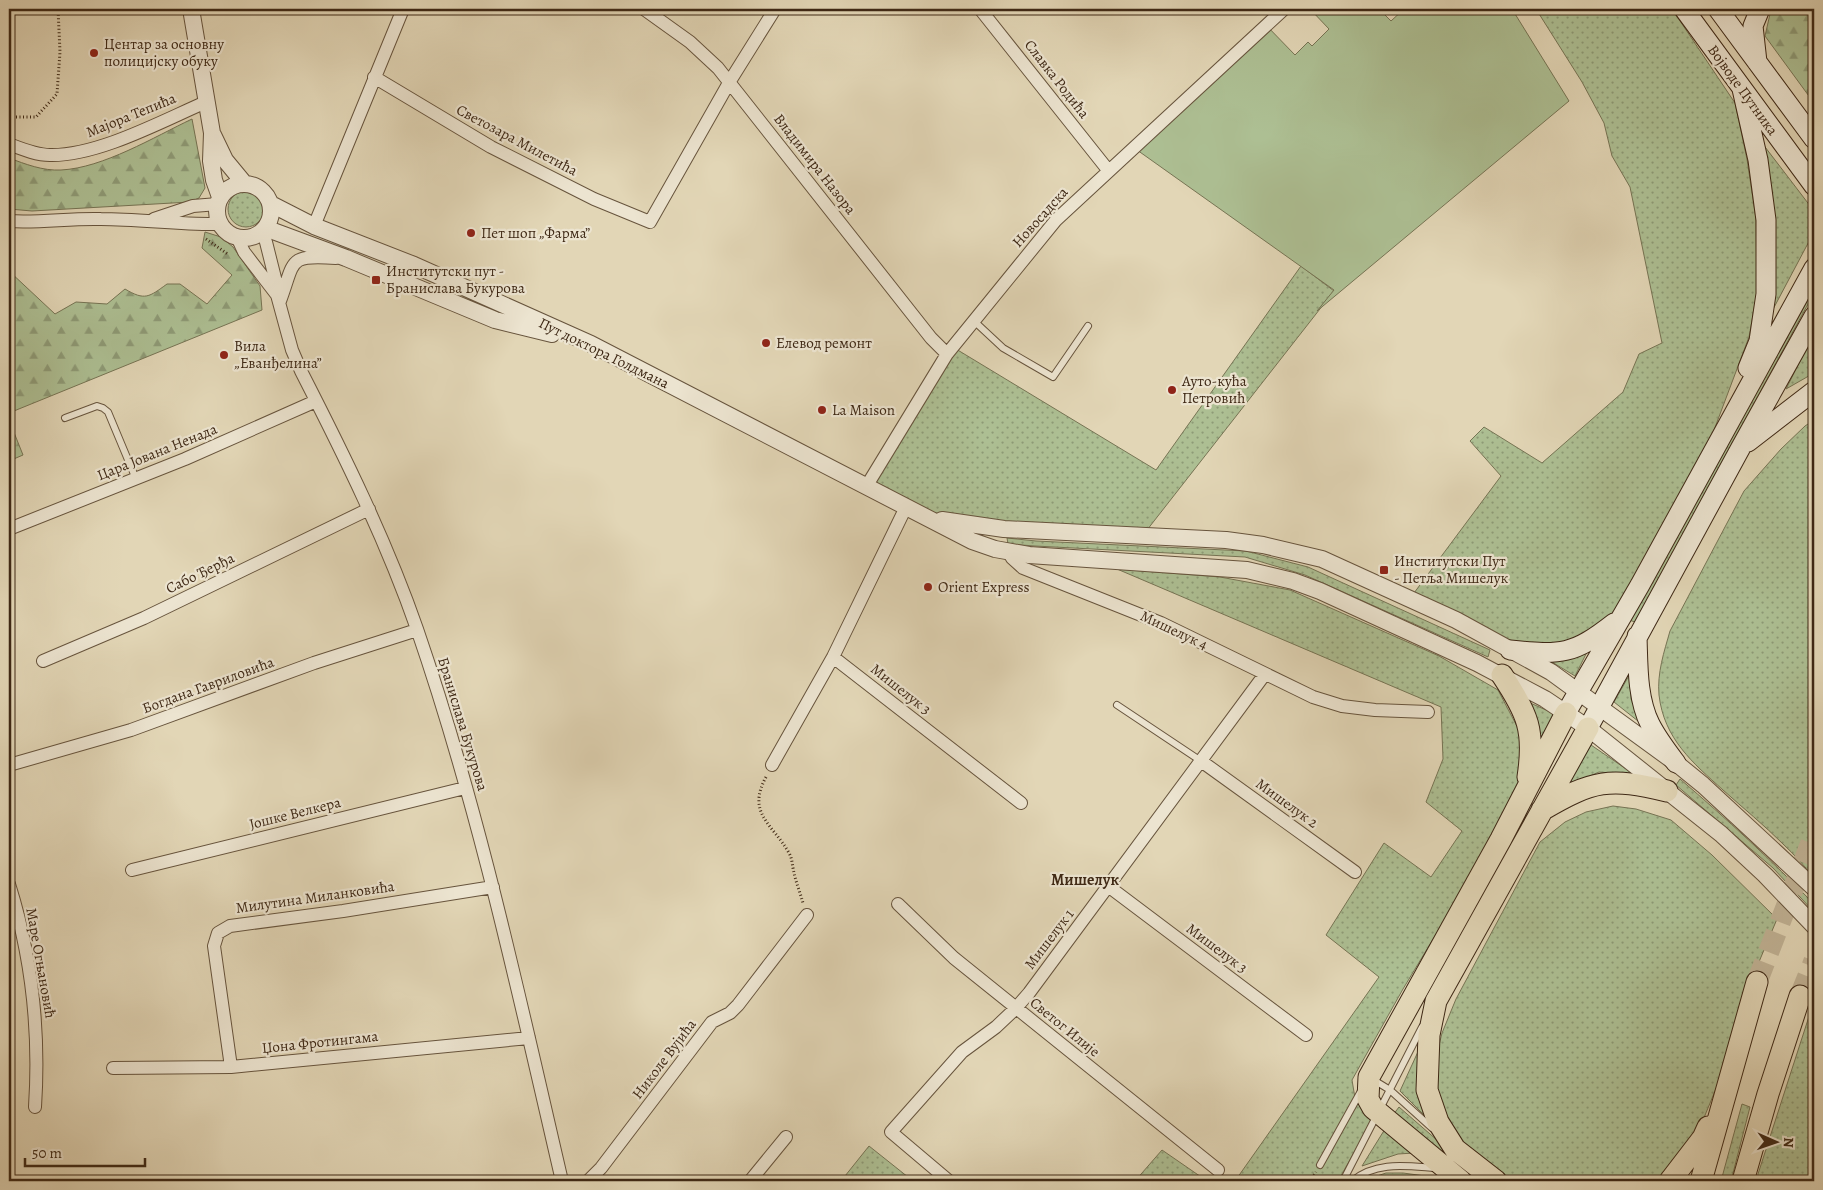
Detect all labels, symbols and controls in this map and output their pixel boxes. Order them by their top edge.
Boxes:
place label: Центар за основну полицијску обуку [104,34,224,71]
street label: Славка Родића [1020,36,1094,122]
street label: Војводе Путника [1703,41,1783,139]
marker: Центар за основну полицијску обуку [88,47,100,59]
street label: Мајора Тепића [83,88,179,142]
street label: Светозара Милетића [453,100,581,180]
street label: Владимира Назора [769,109,861,219]
street label: Новосадска [1008,182,1073,252]
place label: Пет шоп „Фарма” [481,223,590,243]
marker: Пет шоп „Фарма” [465,227,477,239]
place label: Институтски пут - Бранислава Букурова [386,261,525,298]
marker: Институтски пут - Бранислава Букурова [370,274,382,286]
street label: Пут доктора Голдмана [535,313,673,393]
place label: Елевод ремонт [776,333,872,353]
place label: Вила „Еванђелина” [234,336,322,373]
marker: Елевод ремонт [760,337,772,349]
marker: Вила „Еванђелина” [218,349,230,361]
place label: Ауто-кућа Петровић [1181,371,1247,408]
marker: Ауто-кућа Петровић [1166,384,1178,396]
place label: La Maison [832,400,895,420]
marker: La Maison [816,404,828,416]
street label: Цара Јована Ненада [94,419,220,485]
street label: Сабо Ђерђа [162,548,238,598]
place label: Институтски Пут - Петља Мишелук [1394,551,1508,588]
marker: Институтски Пут - Петља Мишелук [1378,564,1390,576]
place label: Orient Express [938,577,1030,597]
marker: Orient Express [922,581,934,593]
street label: Мишелук 4 [1137,606,1211,654]
street label: Богдана Гавриловића [139,652,277,718]
street label: Бранислава Букурова [433,655,493,793]
street label: Мишелук 3 [867,659,935,719]
street label: Мишелук 2 [1252,774,1322,832]
street label: Јошке Велкера [247,792,343,834]
district label: Мишелук [1051,869,1119,891]
street label: Милутина Миланковића [234,876,396,918]
street label: Мишелук 1 [1020,905,1078,973]
street label: Маре Огњановић [21,906,61,1020]
street label: Мишелук 3 [1182,918,1252,978]
street label: Светог Илије [1026,993,1104,1062]
street label: Николе Вујића [627,1015,701,1103]
street label: Џона Фротингама [261,1026,379,1058]
north arrow [1750,1118,1800,1168]
scale bar [25,1135,145,1167]
text: N [1779,1137,1798,1148]
text: 50 m [32,1143,62,1163]

